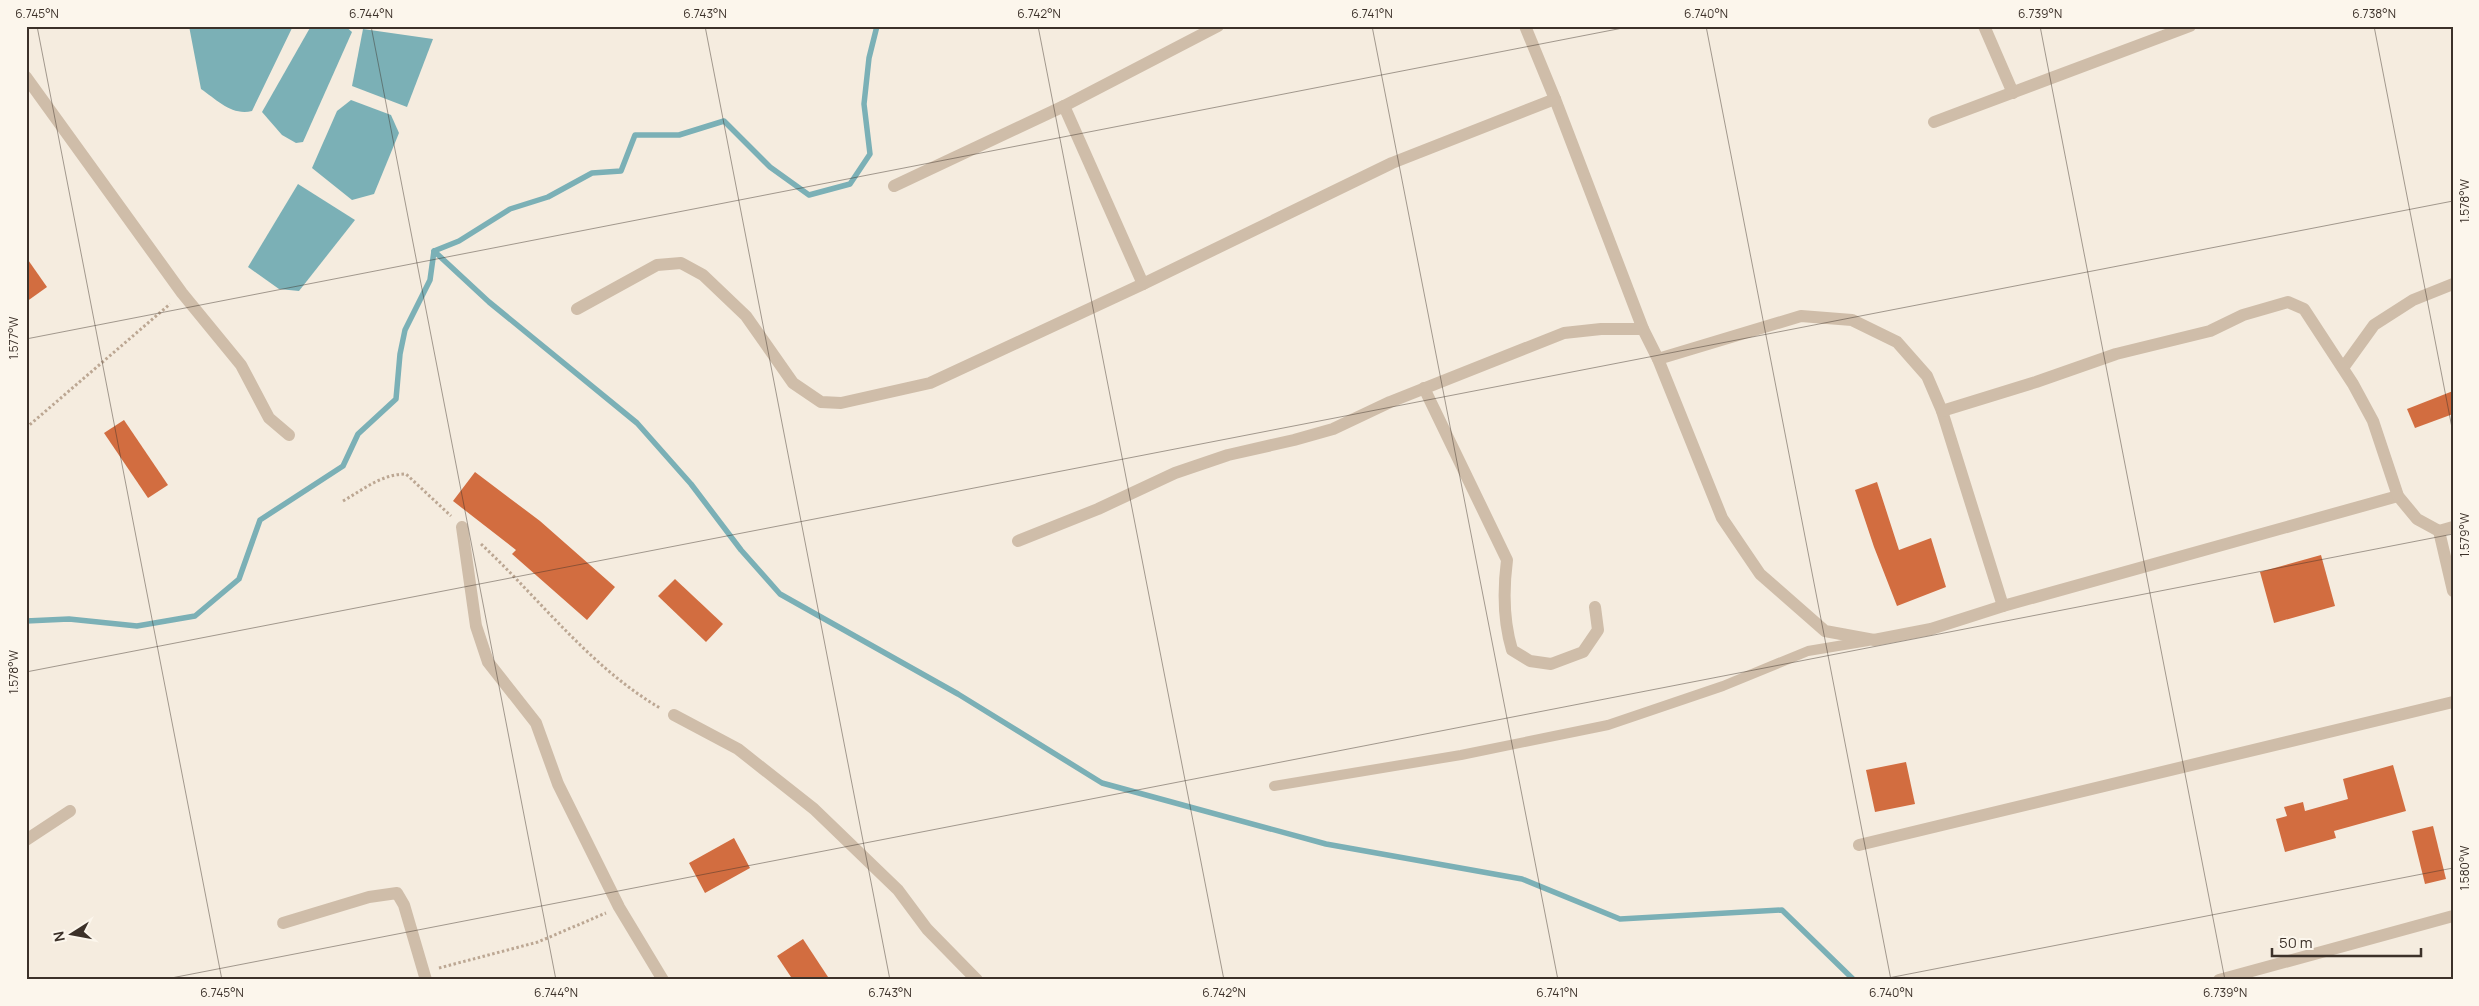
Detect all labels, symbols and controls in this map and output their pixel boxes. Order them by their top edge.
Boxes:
text: 6.745°N [15,5,59,22]
text: 6.744°N [349,5,393,22]
text: 6.743°N [683,5,727,22]
text: 6.742°N [1017,5,1061,22]
text: 6.741°N [1351,5,1393,22]
text: 6.740°N [1684,5,1728,22]
text: 6.739°N [2018,5,2062,22]
text: 6.738°N [2352,5,2396,22]
text: 1.578°W [2456,178,2473,223]
text: 1.577°W [5,316,22,360]
text: 1.579°W [2456,512,2473,557]
text: 1.578°W [5,649,22,694]
text: 1.580°W [2456,845,2473,891]
north arrow [48,908,98,958]
scale bar [2272,926,2420,958]
text: N [48,930,69,943]
text: 50 m [2279,932,2313,953]
text: 6.745°N [200,984,244,1001]
text: 6.744°N [534,984,578,1001]
text: 6.743°N [868,984,912,1001]
text: 6.742°N [1202,984,1246,1001]
text: 6.741°N [1536,984,1578,1001]
text: 6.740°N [1869,984,1913,1001]
text: 6.739°N [2203,984,2247,1001]

